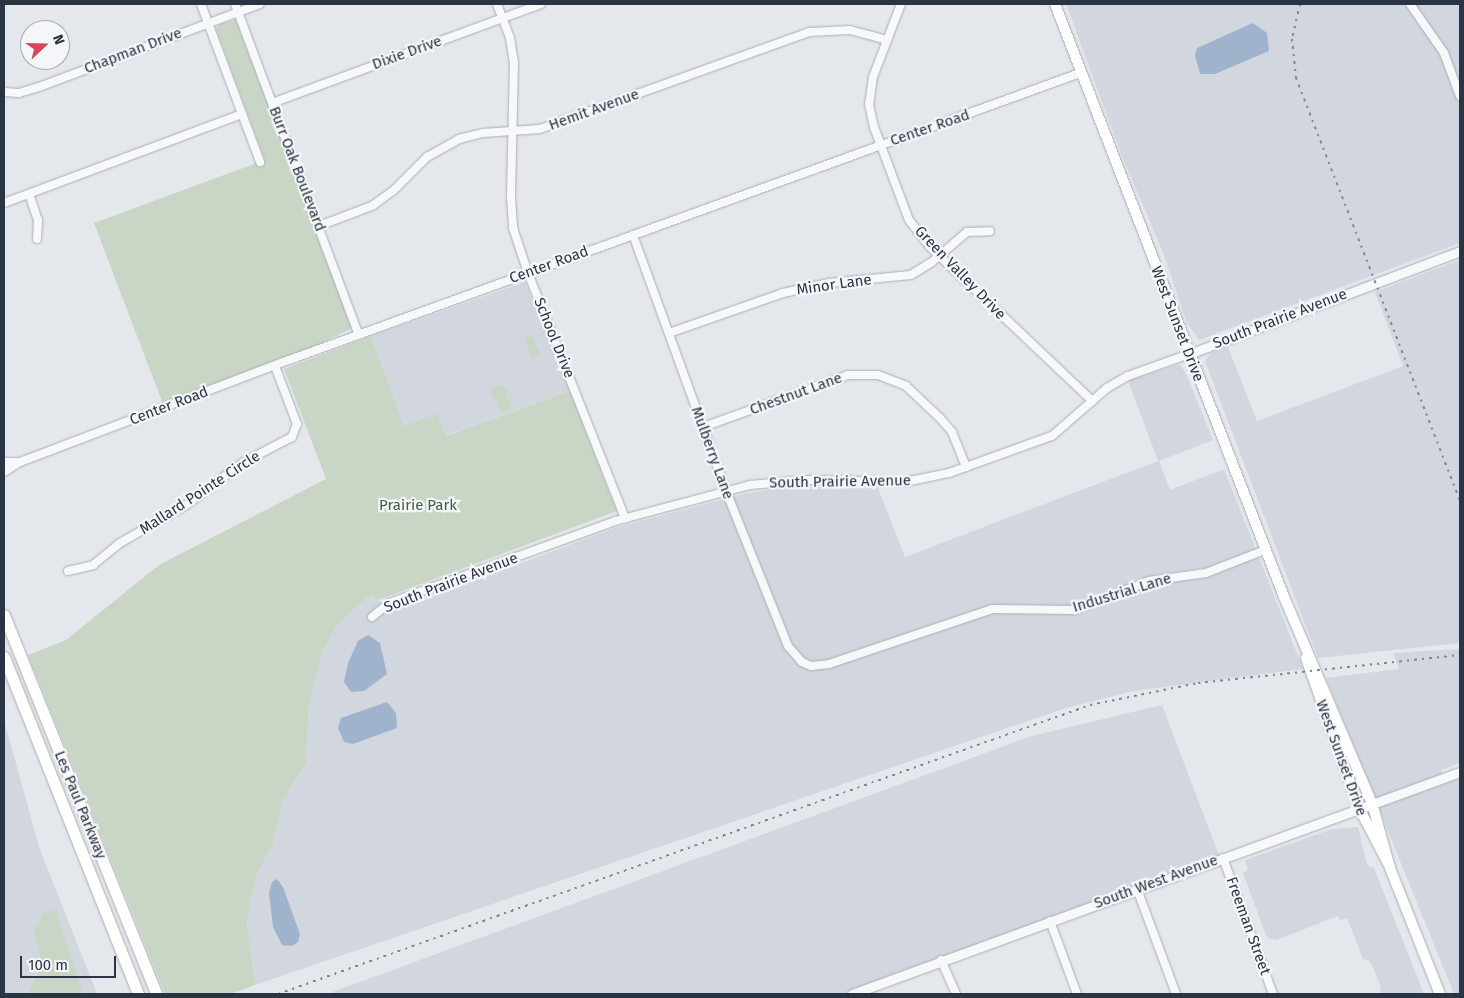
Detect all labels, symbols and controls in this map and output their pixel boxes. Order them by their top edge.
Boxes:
north arrow [20,20,70,70]
street label: Chapman Drive [82,24,184,78]
text: N [49,32,68,47]
street label: Dixie Drive [370,32,444,74]
street label: Hemit Avenue [546,85,642,135]
street label: Burr Oak Boulevard [265,104,329,234]
street label: Center Road [888,106,972,150]
street label: Green Valley Drive [911,222,1009,324]
street label: Center Road [507,242,591,288]
street label: West Sunset Drive [1147,264,1207,384]
street label: Minor Lane [795,271,873,299]
street label: South Prairie Avenue [1211,285,1349,353]
street label: School Drive [530,295,578,381]
street label: Chestnut Lane [747,369,845,419]
street label: Center Road [127,383,211,429]
street label: Mulberry Lane [687,404,737,502]
street label: Mallard Pointe Circle [136,447,264,539]
street label: South Prairie Avenue [769,472,911,492]
park label: Prairie Park [379,497,457,515]
street label: South Prairie Avenue [382,549,520,617]
street label: Industrial Lane [1071,569,1173,617]
street label: West Sunset Drive [1312,697,1370,819]
street label: Les Paul Parkway [50,748,110,862]
street label: South West Avenue [1092,851,1220,913]
street label: Freeman Street [1222,875,1274,977]
scale bar [22,946,119,978]
text: 100 m [28,956,68,974]

